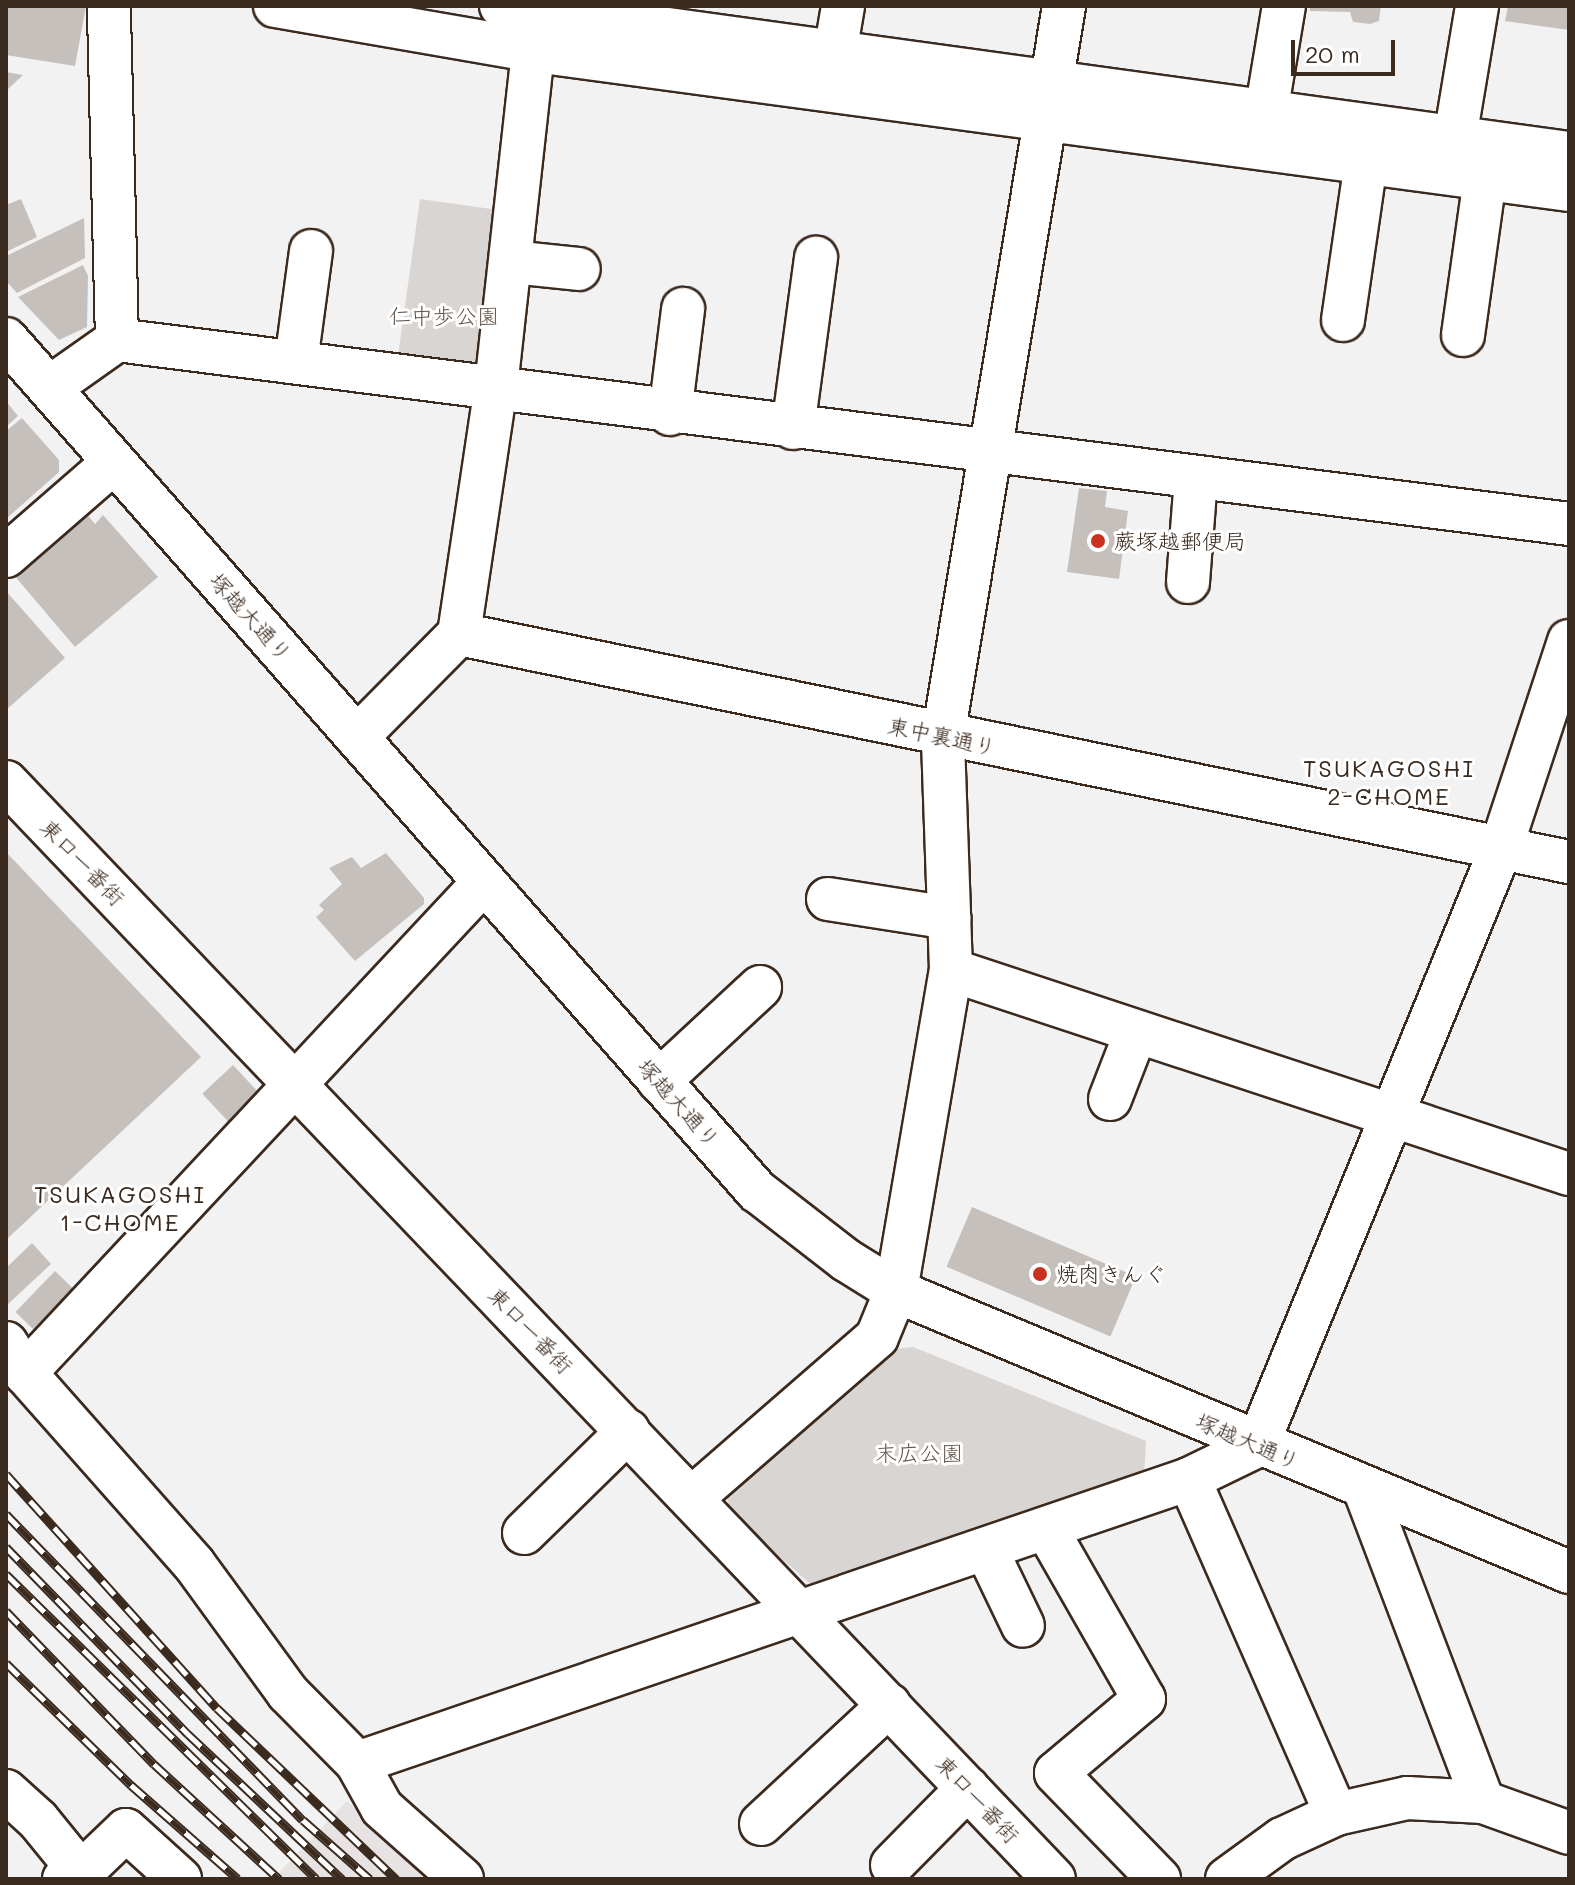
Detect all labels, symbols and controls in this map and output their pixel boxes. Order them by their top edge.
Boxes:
scale bar [1295,24,1399,74]
text: 20 m [1305,38,1360,69]
park label: 仁中歩公園 [389,303,499,329]
place label: 蕨塚越郵便局 [1114,528,1246,554]
marker: 蕨塚越郵便局 [1089,532,1107,550]
street label: 塚越大通り [204,567,298,667]
street label: 東中裏通り [885,712,999,760]
district label: TSUKAGOSHI 2-CHOME [1303,754,1475,810]
street label: 東口一番街 [35,813,131,911]
street label: 塚越大通り [632,1053,726,1153]
district label: TSUKAGOSHI 1-CHOME [34,1180,206,1236]
place label: 焼肉きんぐ [1056,1261,1166,1287]
marker: 焼肉きんぐ [1031,1265,1049,1283]
street label: 東口一番街 [483,1281,579,1379]
street label: 塚越大通り [1192,1407,1304,1475]
park label: 末広公園 [875,1440,963,1466]
street label: 東口一番街 [931,1750,1025,1848]

